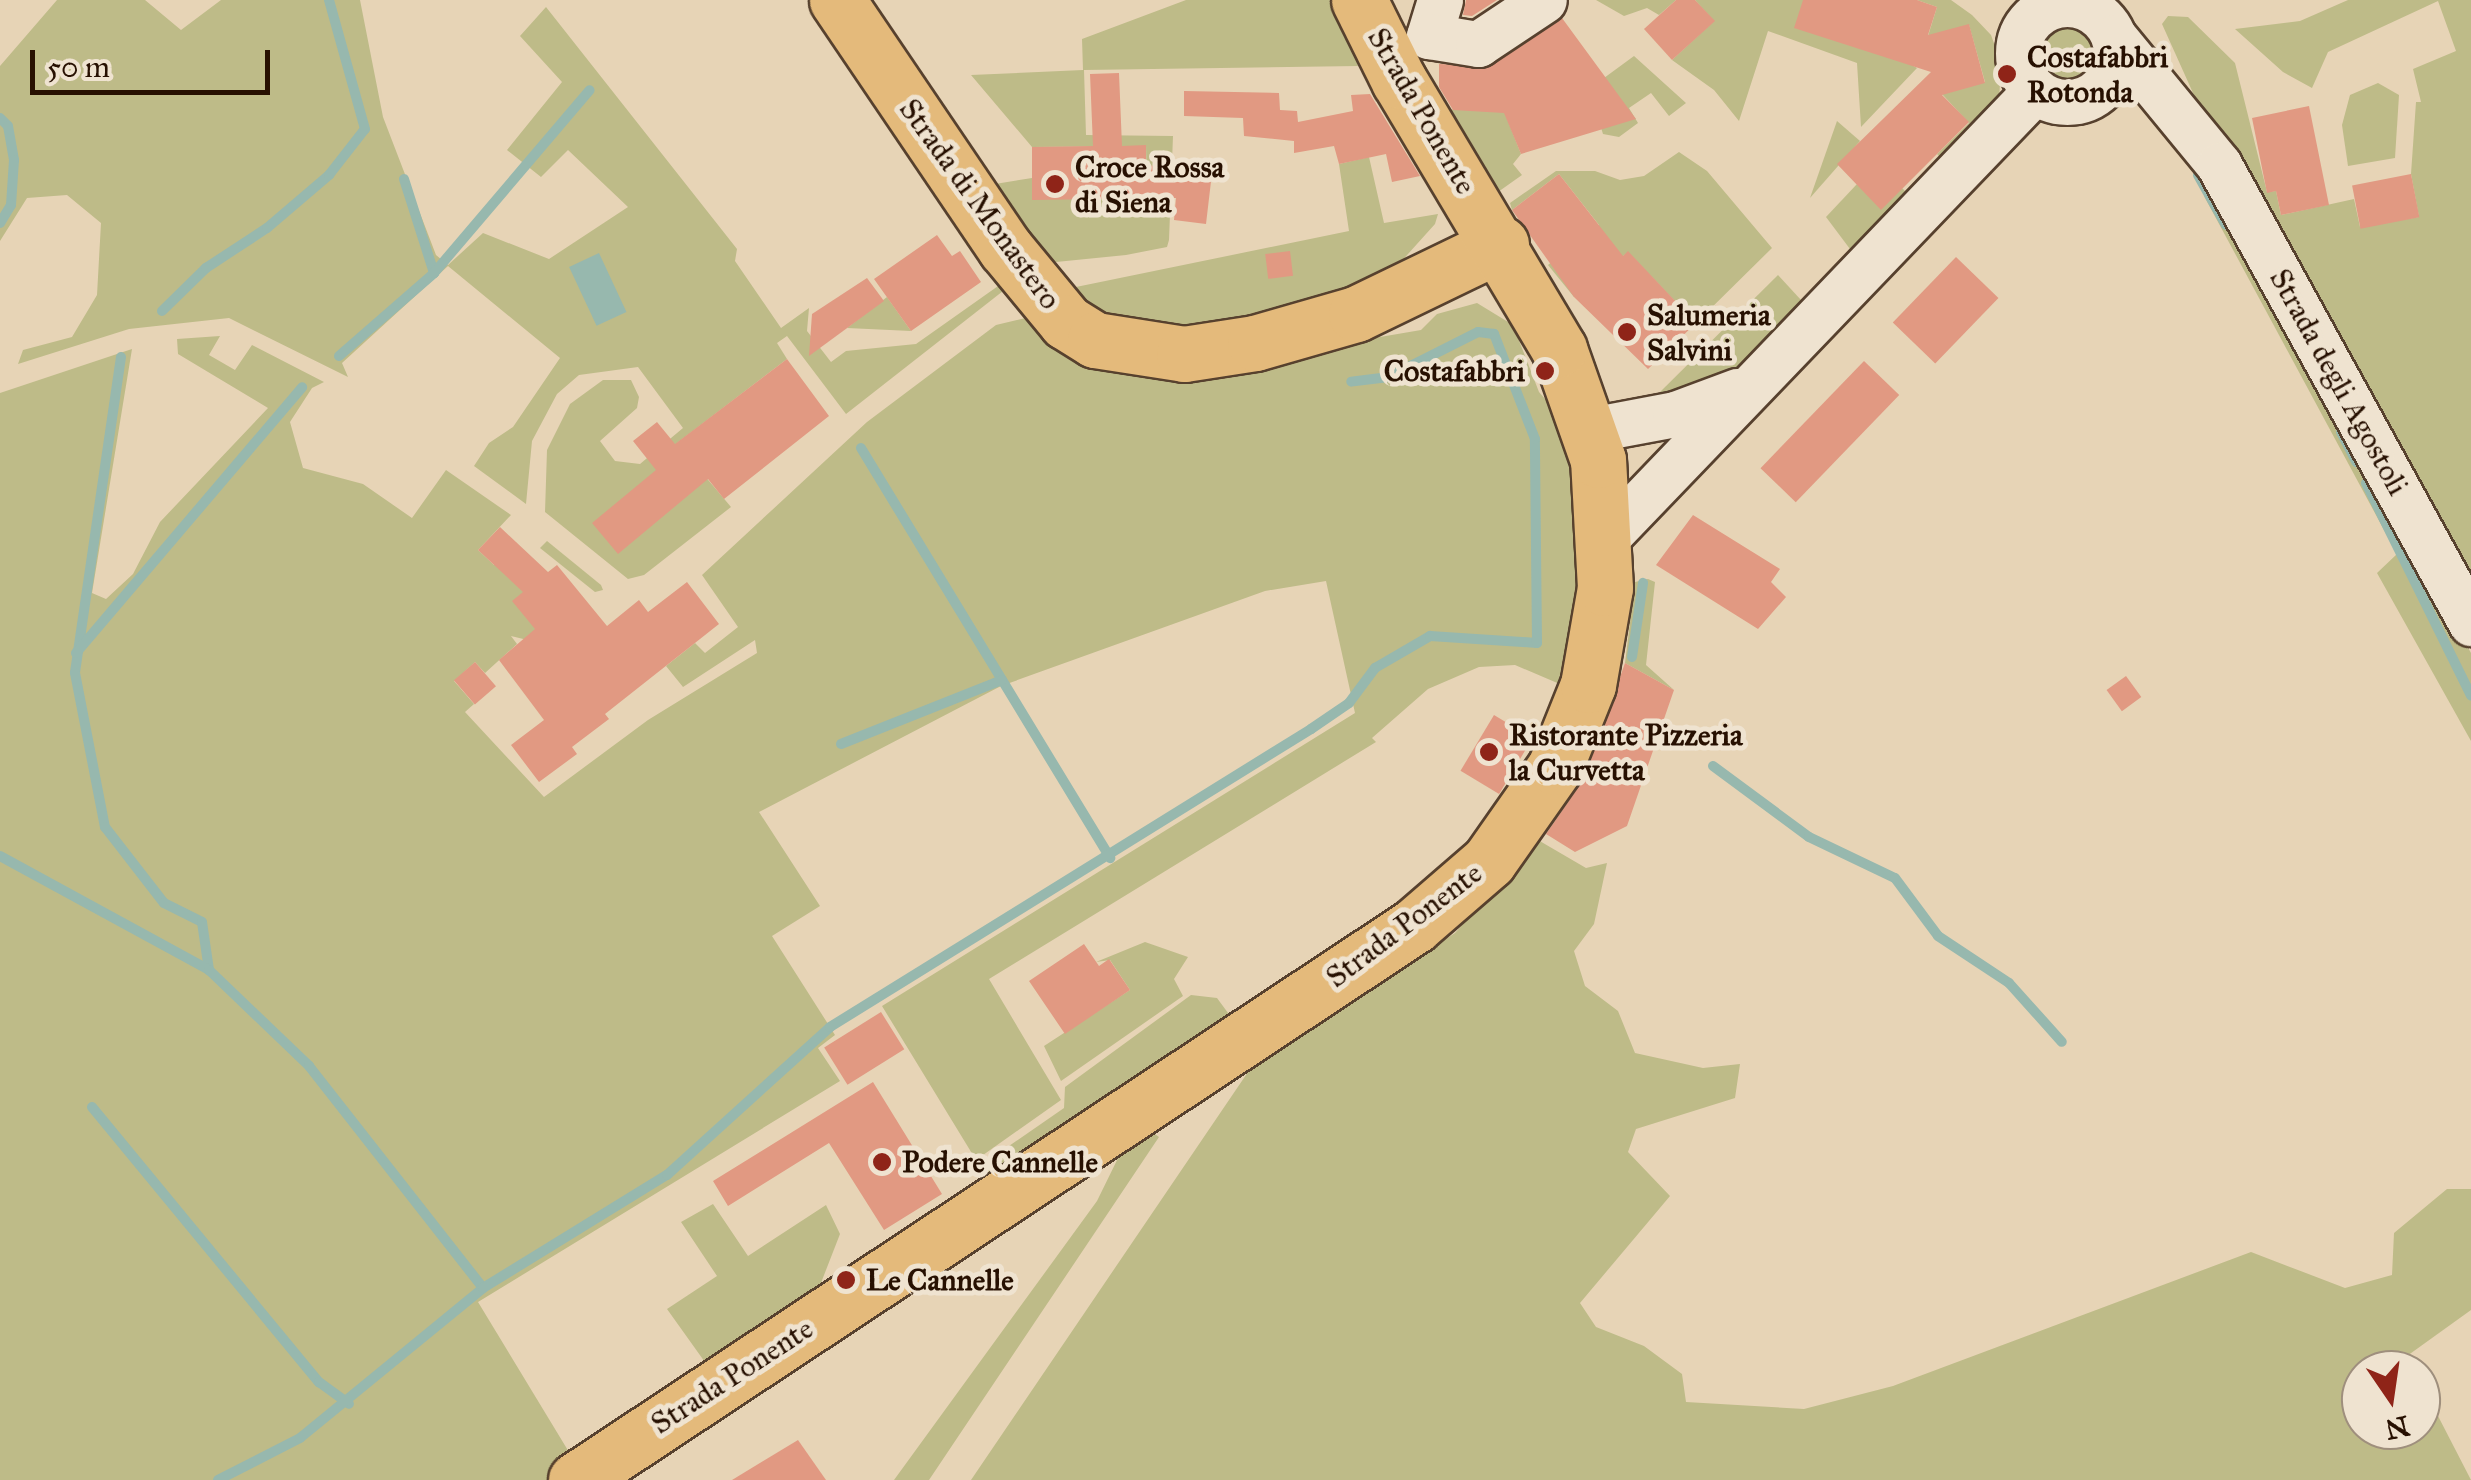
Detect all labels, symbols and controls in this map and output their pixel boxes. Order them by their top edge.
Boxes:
street label: Strada Ponente [1360,22,1484,200]
scale bar [35,30,275,92]
place label: Costafabbri Rotonda [2027,39,2168,110]
text: 50 m [47,49,110,85]
marker: Costafabbri Rotonda [1996,63,2018,85]
street label: Strada di Monastero [892,92,1068,316]
place label: Croce Rossa di Siena [1075,149,1224,220]
marker: Croce Rossa di Siena [1044,173,1066,195]
street label: Strada degli Agostoli [2262,263,2416,501]
place label: Salumeria Salvini [1647,297,1771,368]
marker: Salumeria Salvini [1616,321,1638,343]
place label: Costafabbri [1384,353,1525,389]
marker: Costafabbri [1534,360,1556,382]
place label: Ristorante Pizzeria la Curvetta [1509,717,1743,788]
marker: Ristorante Pizzeria la Curvetta [1478,741,1500,763]
street label: Strada Ponente [1319,855,1489,995]
place label: Podere Cannelle [902,1144,1098,1180]
marker: Podere Cannelle [871,1151,893,1173]
place label: Le Cannelle [866,1262,1014,1298]
marker: Le Cannelle [835,1269,857,1291]
street label: Strada Ponente [644,1310,820,1442]
north arrow [2341,1350,2441,1450]
text: N [2382,1408,2413,1447]

